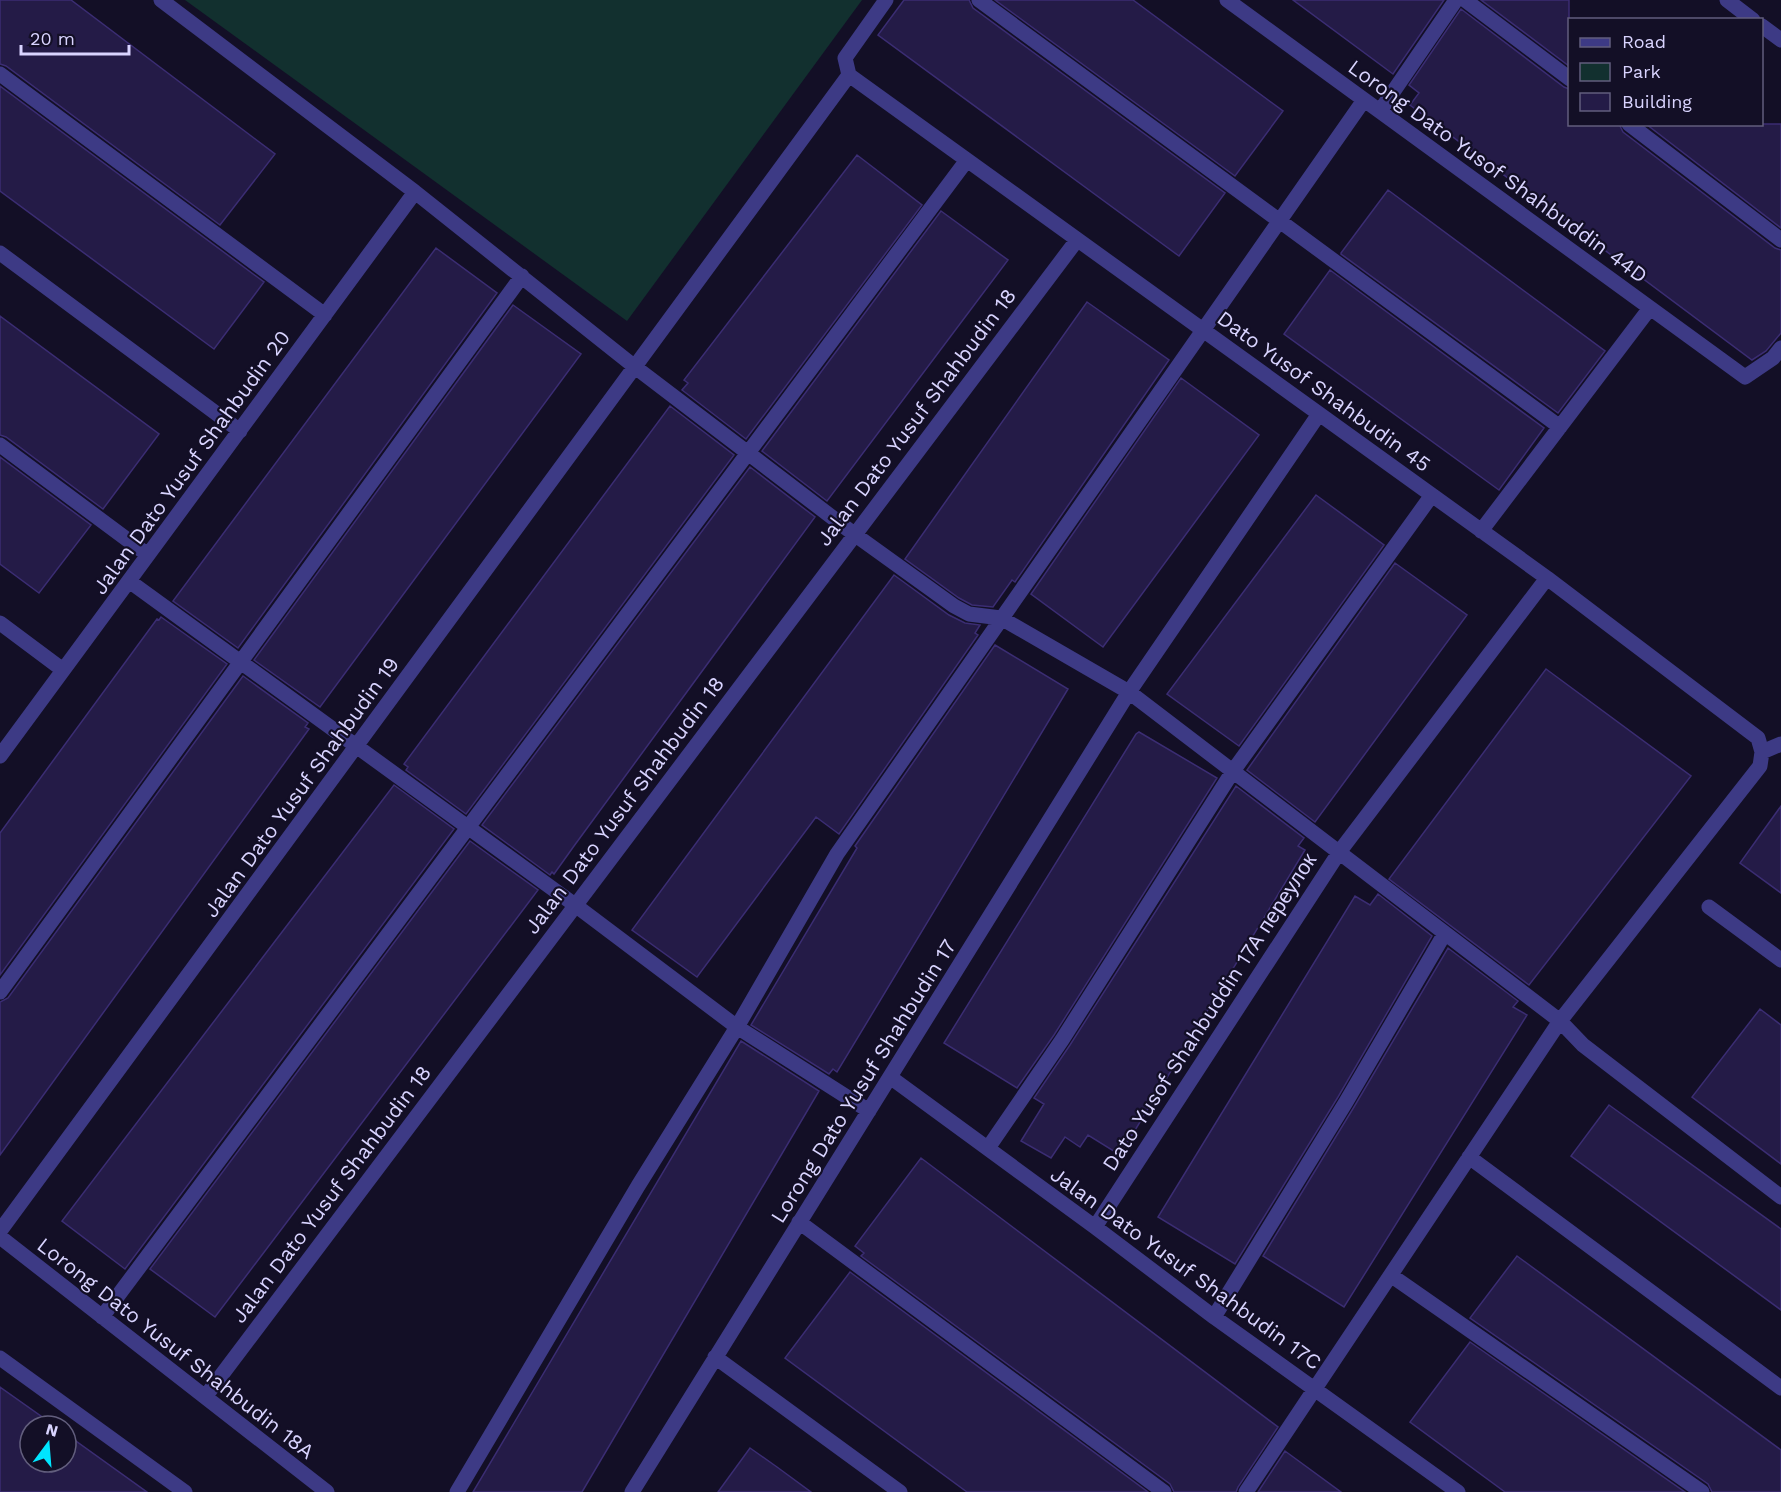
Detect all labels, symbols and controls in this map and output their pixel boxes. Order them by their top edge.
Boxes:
scale bar [21,18,129,56]
legend [1568,18,1763,126]
text: 20 m [30,28,75,49]
text: Road [1622,31,1666,52]
street label: Lorong Dato Yusof Shahbuddin 44D [1344,54,1652,288]
text: Park [1622,61,1661,82]
text: Building [1622,91,1692,112]
street label: Jalan Dato Yusuf Shahbudin 18 [811,283,1021,551]
street label: Dato Yusof Shahbudin 45 [1212,305,1436,477]
street label: Jalan Dato Yusuf Shahbudin 20 [87,325,295,599]
street label: Jalan Dato Yusuf Shahbudin 19 [198,652,404,922]
street label: Jalan Dato Yusuf Shahbudin 18 [519,671,729,939]
street label: Dato Yusof Shahbuddin 17A переулок [1097,848,1322,1176]
street label: Lorong Dato Yusuf Shahbudin 17 [765,934,961,1227]
street label: Jalan Dato Yusuf Shahbudin 18 [226,1060,436,1328]
street label: Jalan Dato Yusuf Shahbudin 17C [1046,1161,1326,1375]
street label: Lorong Dato Yusuf Shahbudin 18A [32,1232,320,1464]
north arrow [18,1414,78,1474]
text: N [44,1419,60,1441]

